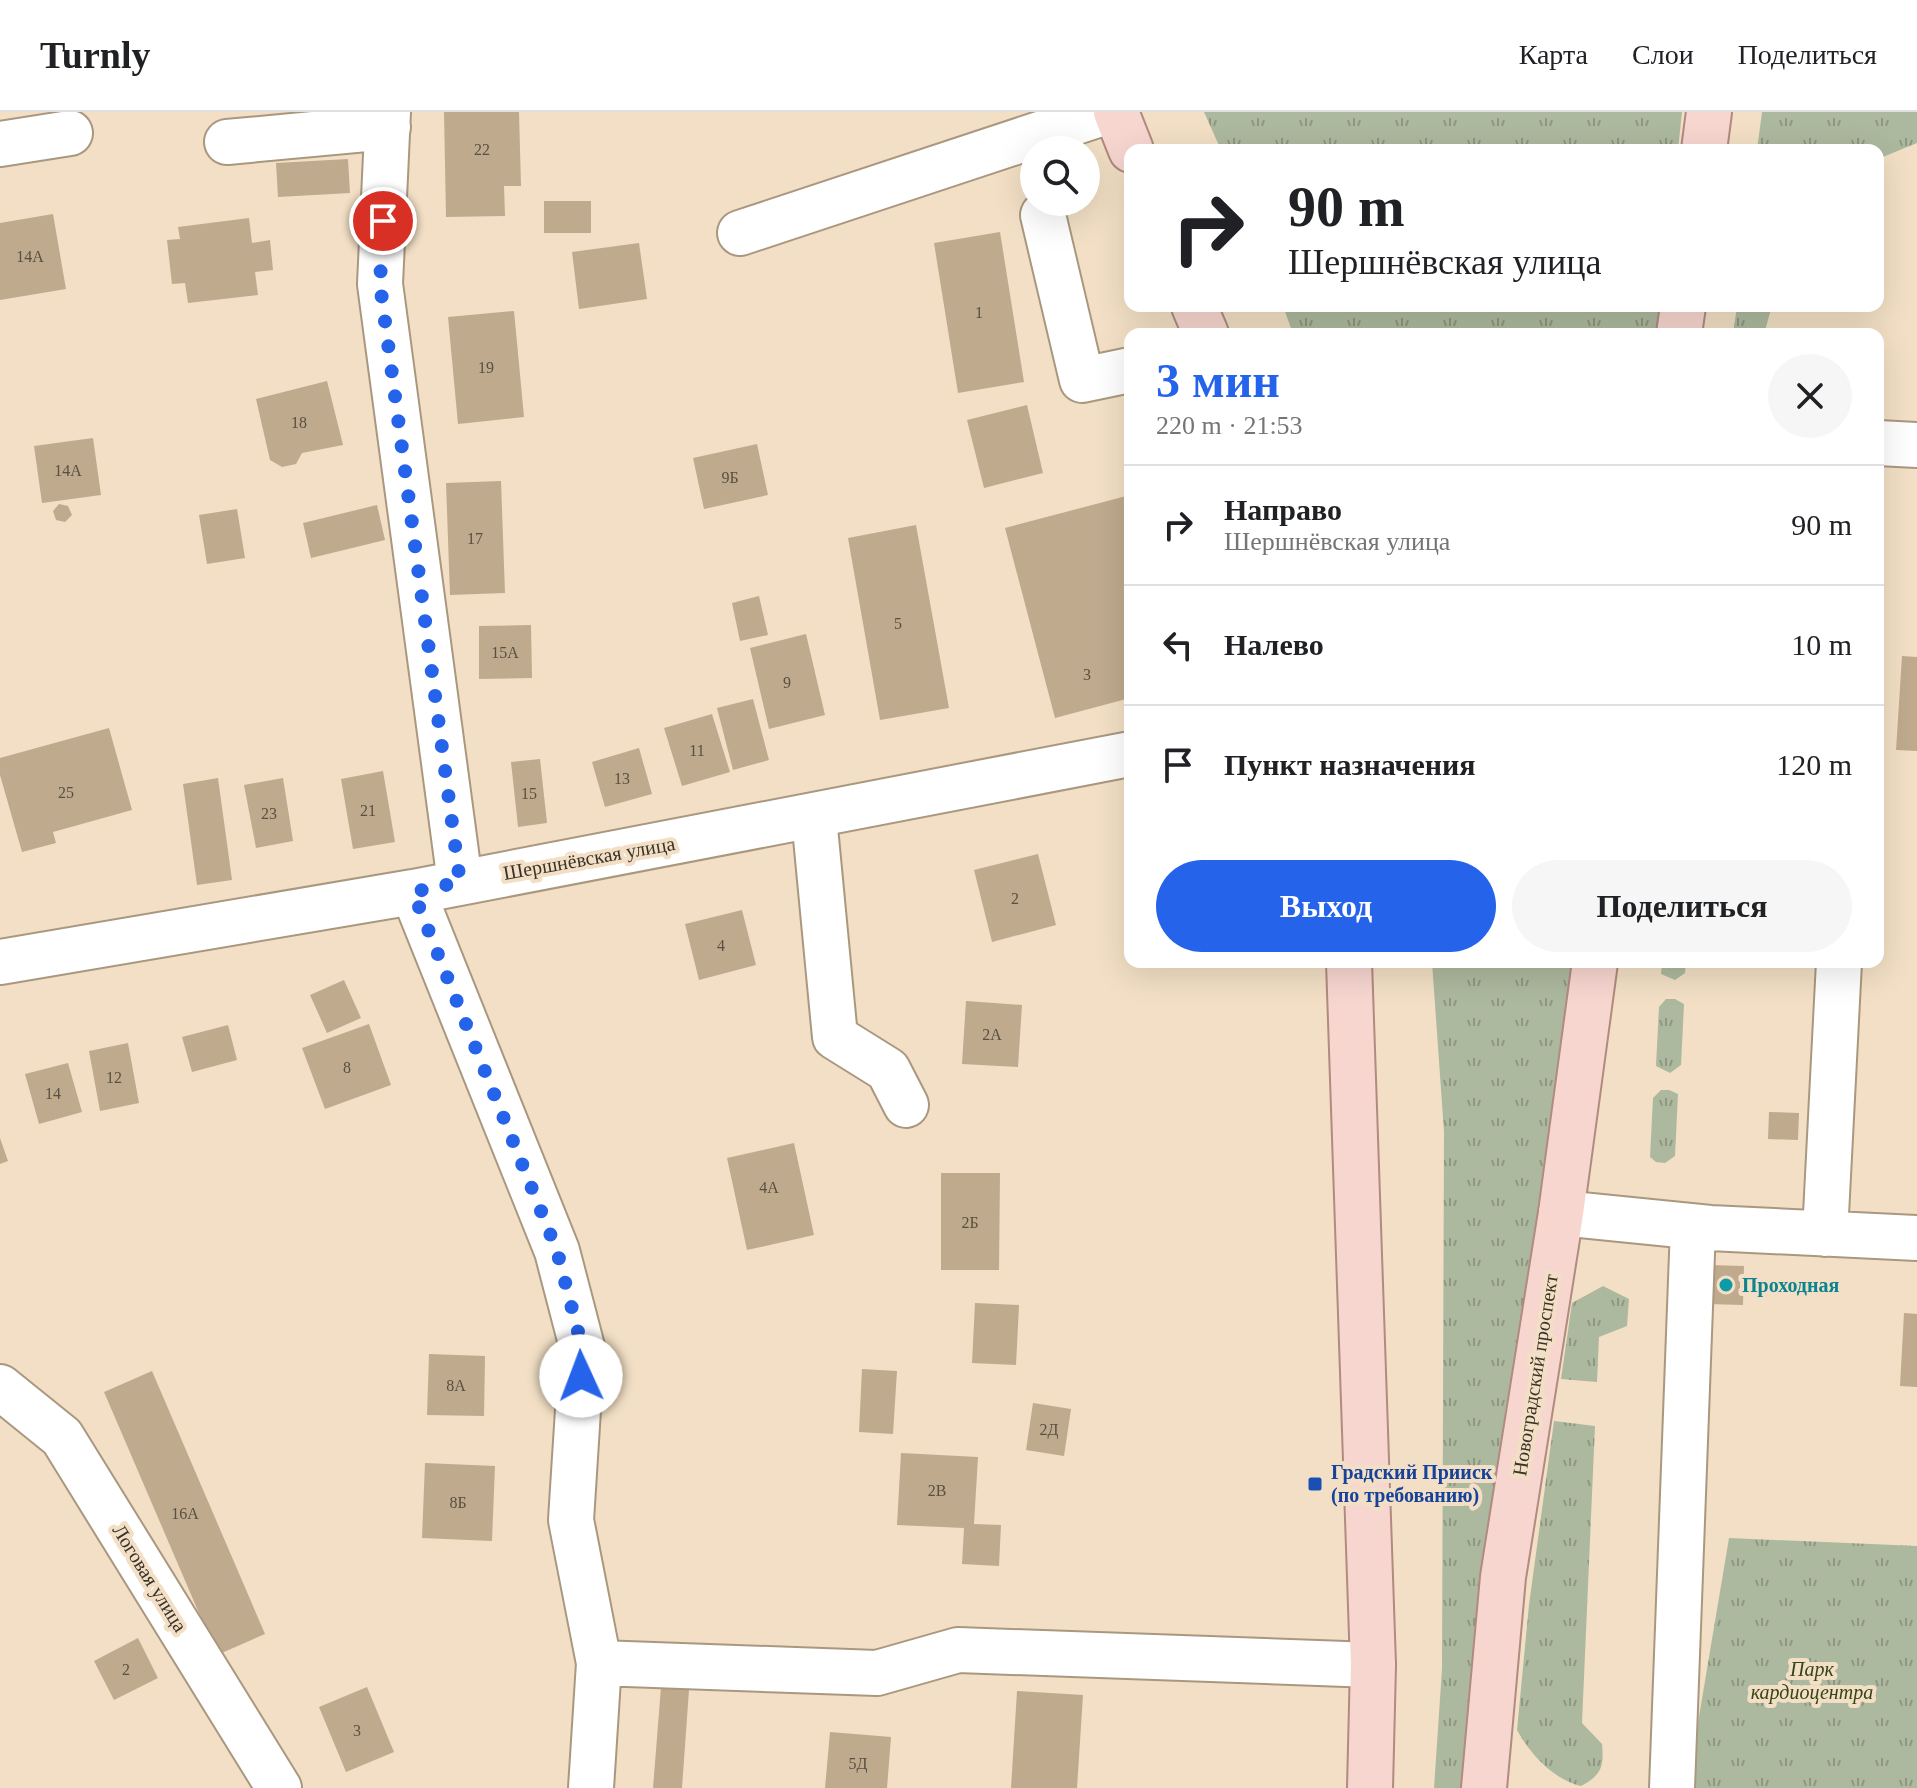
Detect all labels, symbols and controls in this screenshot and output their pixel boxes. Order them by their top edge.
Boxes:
text: Turnly [40,34,151,76]
text: Карта [1519,39,1588,70]
text: Слои [1632,39,1694,70]
text: Поделиться [1738,39,1877,70]
map controls [1020,136,1100,216]
button: search [1020,136,1100,216]
house number: 22 [474,141,490,158]
icon: right [1156,176,1260,280]
text: 90 m [1288,176,1405,238]
pin [349,187,417,255]
icon: arrive [361,199,405,243]
text: Шершнёвская улица [1288,242,1601,282]
house number: 14А [16,248,44,265]
house number: 1 [975,304,983,321]
text: 3 мин [1156,354,1280,407]
button: close [1768,354,1852,438]
house number: 19 [478,359,494,376]
text: 220 m · 21:53 [1156,411,1303,440]
house number: 18 [291,414,307,431]
house number: 14А [54,462,82,479]
house number: 9Б [721,469,739,486]
text: Направо [1224,493,1342,526]
icon: right [1156,503,1200,547]
text: 90 m [1791,508,1852,541]
text: Шершнёвская улица [1224,527,1450,556]
house number: 17 [467,530,483,547]
house number: 5 [894,615,902,632]
icon: left [1156,623,1200,667]
text: Налево [1224,628,1324,661]
text: 10 m [1791,628,1852,661]
house number: 15А [491,644,519,661]
house number: 3 [1083,666,1091,683]
house number: 9 [783,674,791,691]
house number: 11 [689,742,705,759]
icon: arrive [1156,743,1200,787]
text: Пункт назначения [1224,748,1476,781]
text: 120 m [1776,748,1852,781]
house number: 13 [614,770,630,787]
house number: 25 [58,784,74,801]
house number: 15 [521,785,537,802]
house number: 21 [360,802,376,819]
house number: 23 [261,805,277,822]
street label: Шершнёвская улица [501,832,677,885]
button: Выход [1156,860,1496,952]
button: Поделиться [1512,860,1852,952]
house number: 2 [1011,890,1019,907]
house number: 4 [717,937,725,954]
house number: 2А [982,1026,1002,1043]
house number: 8 [343,1059,351,1076]
house number: 12 [106,1069,122,1086]
house number: 14 [45,1085,61,1102]
house number: 4А [759,1179,779,1196]
house number: 2Б [961,1214,979,1231]
street label: Новоградский проспект [1508,1272,1563,1478]
place label: Проходная [1742,1274,1839,1297]
marker: Проходная [1717,1276,1735,1294]
position arrow [539,1334,623,1418]
house number: 8А [446,1377,466,1394]
house number: 2Д [1040,1421,1059,1439]
place label: Градский Прииск (по требованию) [1331,1461,1493,1507]
marker: Градский Прииск (по требованию) [1306,1475,1324,1493]
house number: 2В [928,1482,946,1499]
house number: 8Б [449,1494,467,1511]
house number: 16А [171,1505,199,1522]
street label: Логовая улица [107,1520,192,1636]
park label: Парк кардиоцентра [1751,1658,1873,1704]
house number: 2 [122,1661,130,1678]
house number: 3 [353,1722,361,1739]
house number: 5Д [849,1755,868,1773]

